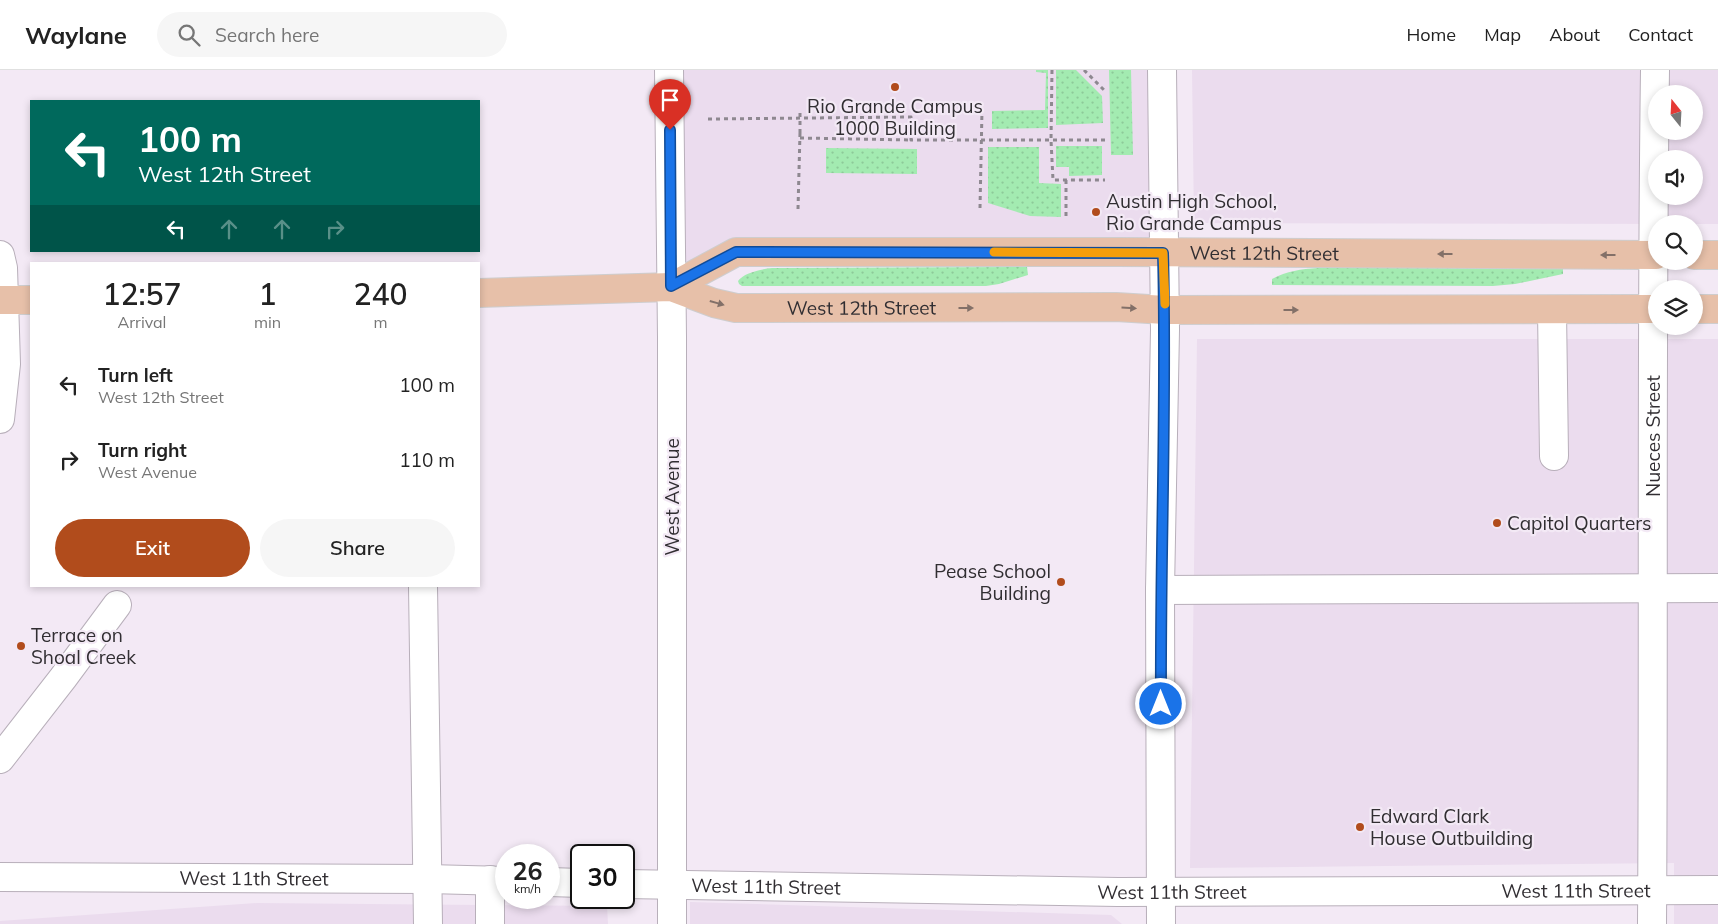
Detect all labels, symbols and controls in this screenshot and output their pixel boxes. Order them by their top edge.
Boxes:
search box [157,12,507,57]
text: Waylane [25,20,127,50]
icon: search [175,21,203,49]
text: Search here [215,23,319,47]
text: Home [1406,23,1456,46]
text: Map [1484,23,1521,46]
text: About [1549,23,1600,46]
text: Contact [1628,23,1693,46]
pin [649,79,691,130]
marker: Rio Grande Campus 1000 Building [889,81,901,93]
north arrow [1648,85,1702,140]
map controls [1648,85,1703,335]
icon: arrive [656,86,684,114]
place label: Rio Grande Campus 1000 Building [807,94,983,140]
text: 100 m [138,117,242,161]
icon: left [55,120,120,185]
button: sound [1648,150,1703,205]
text: West 12th Street [138,160,311,188]
place label: Austin High School, Rio Grande Campus [1106,189,1282,235]
marker: Austin High School, Rio Grande Campus [1090,206,1102,218]
icon: left [162,215,190,243]
icon: ahead [215,215,243,243]
icon: ahead [268,215,296,243]
icon: right [321,215,349,243]
button: search [1648,215,1703,270]
street label: West 12th Street [1189,240,1339,265]
one-way arrow [1437,250,1453,258]
one-way arrow [1599,250,1615,258]
text: 12:57 [102,275,182,313]
text: 1 [259,275,277,313]
text: 240 [354,275,408,313]
button: layers [1648,280,1703,335]
street label: West 12th Street [787,295,937,320]
one-way arrow [710,299,725,307]
one-way arrow [959,304,975,312]
one-way arrow [1121,305,1137,313]
one-way arrow [1284,306,1300,314]
text: Arrival [118,312,166,332]
text: min [254,312,281,332]
text: m [374,312,388,332]
text: Turn left [98,363,173,387]
icon: left [55,371,83,399]
text: 100 m [399,373,455,397]
street label: Nueces Street [1641,375,1665,497]
text: West 12th Street [98,387,224,407]
text: Turn right [98,438,187,462]
street label: West Avenue [660,438,684,556]
icon: right [55,446,83,474]
text: 110 m [399,448,455,472]
text: West Avenue [98,462,197,482]
place label: Capitol Quarters [1507,511,1651,535]
marker: Capitol Quarters [1491,517,1503,529]
button: Exit [55,519,250,577]
button: Share [260,519,455,577]
place label: Pease School Building [934,559,1051,605]
marker: Pease School Building [1055,576,1067,588]
place label: Terrace on Shoal Creek [31,623,136,669]
marker: Terrace on Shoal Creek [15,640,27,652]
position arrow [1134,677,1186,729]
place label: Edward Clark House Outbuilding [1370,804,1533,850]
marker: Edward Clark House Outbuilding [1354,821,1366,833]
speed limit sign: 30 [570,844,635,909]
text: 26 [512,855,543,886]
street label: West 11th Street [179,866,329,891]
street label: West 11th Street [691,873,841,900]
street label: West 11th Street [1501,878,1651,903]
street label: West 11th Street [1097,880,1247,904]
text: km/h [514,881,541,896]

